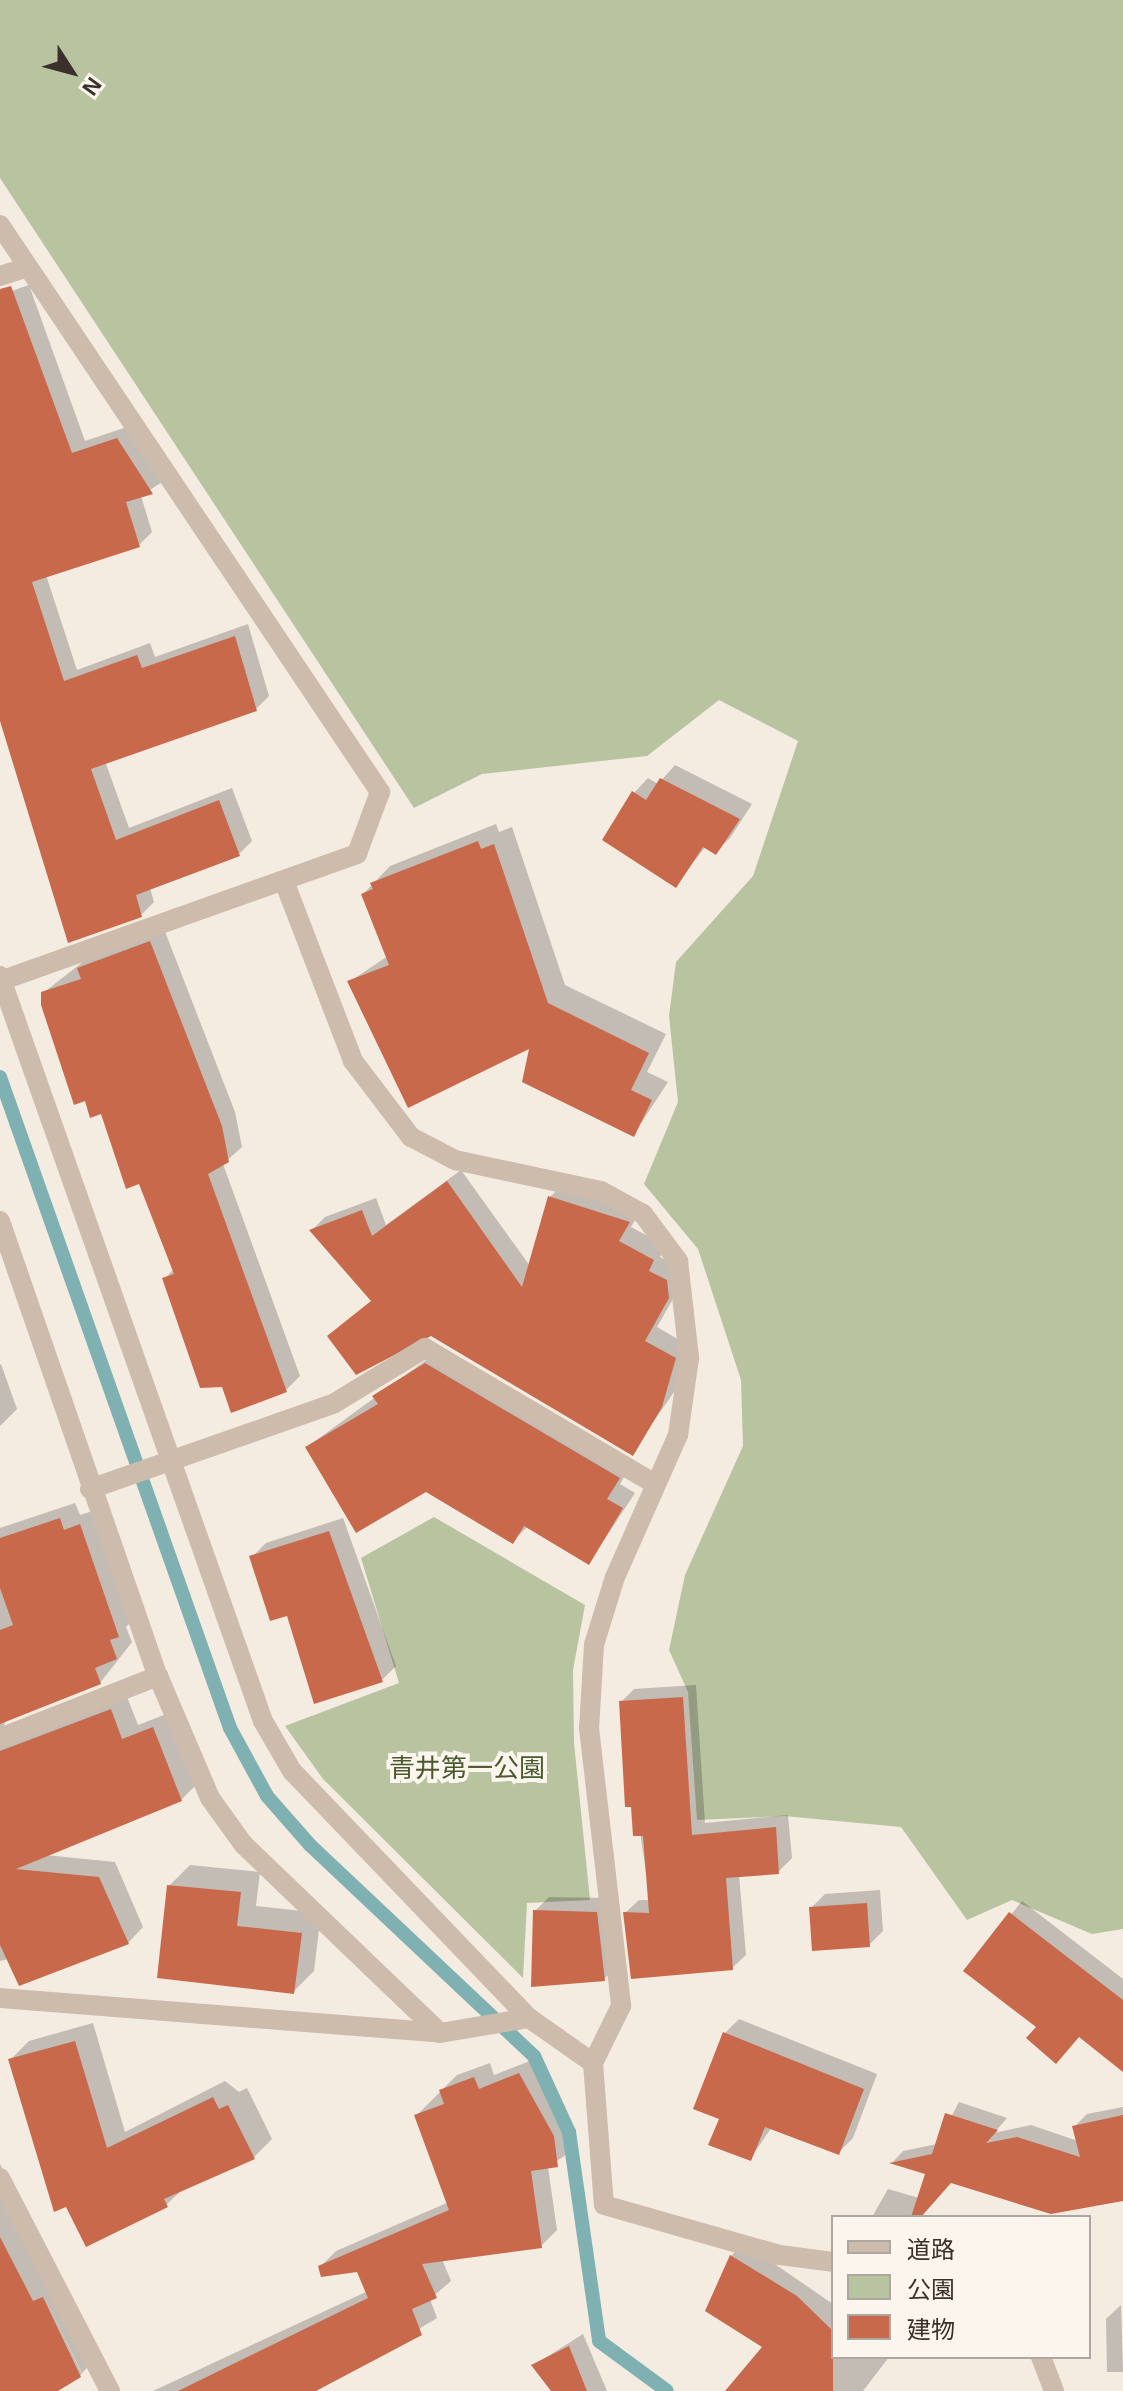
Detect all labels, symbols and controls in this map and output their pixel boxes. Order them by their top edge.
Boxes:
north arrow [32,32,112,112]
text: N [77,73,107,100]
park label: 青井第一公園 [389,1753,545,1785]
legend [831,2215,1091,2359]
text: 道路 [907,2236,955,2263]
text: 公園 [907,2276,955,2303]
text: 建物 [907,2316,955,2343]

